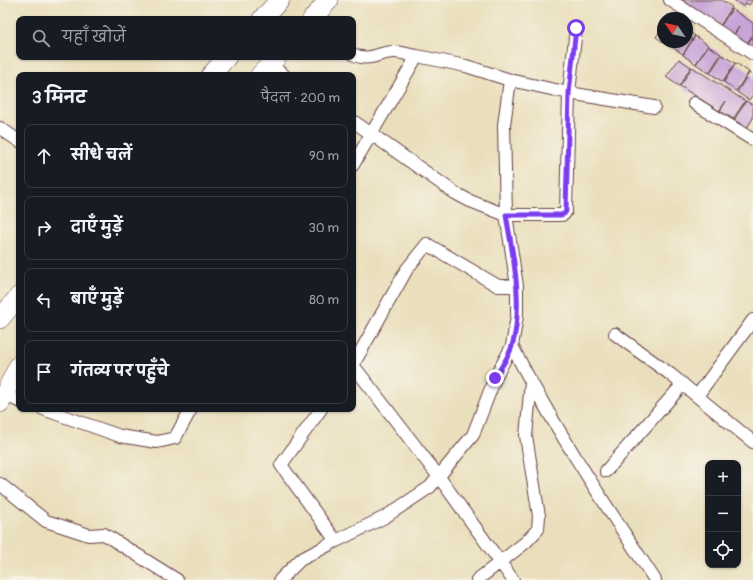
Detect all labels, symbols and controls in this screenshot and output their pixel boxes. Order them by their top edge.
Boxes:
north arrow [657,12,693,48]
search box [16,16,356,60]
route start [567,19,585,37]
icon: search [30,27,52,49]
text: यहाँ खोजें [62,28,126,47]
text: 3 मिनट [32,87,86,108]
text: पैदल · 200 m [261,90,340,106]
icon: ahead [33,145,55,167]
text: सीधे चलें [71,146,132,165]
text: 90 m [309,148,339,164]
icon: right [33,217,55,239]
text: दाएँ मुड़ें [71,218,123,237]
text: 30 m [309,220,339,236]
icon: left [33,289,55,311]
text: बाएँ मुड़ें [71,290,123,309]
text: 80 m [309,292,339,308]
icon: arrive [33,361,55,383]
text: गंतव्य पर पहुँचे [71,362,169,381]
route end [486,369,504,387]
map controls [705,460,741,568]
button: + [705,460,741,496]
button: − [705,496,741,532]
button: locate [705,532,741,568]

